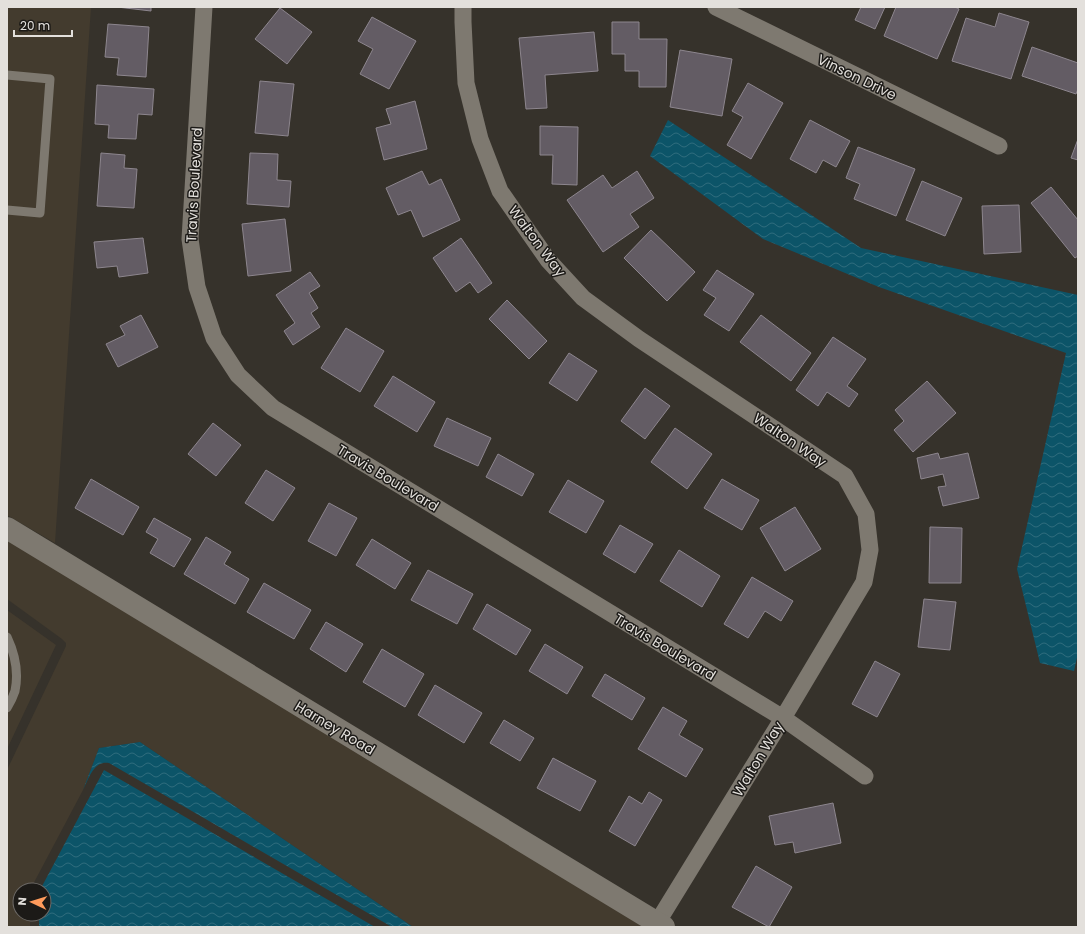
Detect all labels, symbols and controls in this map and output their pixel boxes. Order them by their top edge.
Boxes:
scale bar [14,12,72,38]
text: 20 m [20,17,50,34]
street label: Vinson Drive [814,49,900,105]
street label: Travis Boulevard [181,127,207,243]
street label: Walton Way [504,201,570,281]
street label: Walton Way [749,408,831,472]
street label: Travis Boulevard [333,440,443,516]
street label: Travis Boulevard [610,609,720,685]
street label: Harney Road [291,696,379,760]
street label: Walton Way [728,718,788,800]
north arrow [12,882,52,922]
text: N [14,897,30,906]

